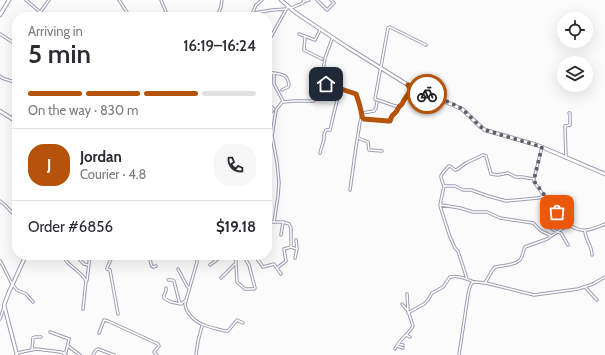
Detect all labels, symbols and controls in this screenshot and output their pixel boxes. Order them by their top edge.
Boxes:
map controls [557,12,593,92]
button: locate [557,12,593,48]
text: Arriving in [28,23,83,39]
text: 16:19–16:24 [183,37,256,55]
text: 5 min [28,38,91,70]
button: layers [557,56,593,92]
pin [309,67,343,101]
icon: home [315,73,337,95]
courier [407,74,447,114]
icon: bike [416,83,438,105]
text: On the way · 830 m [28,102,138,118]
button: phone [214,144,256,186]
text: Jordan [80,148,122,166]
text: J [47,156,51,174]
text: Courier · 4.8 [80,166,146,182]
pin [540,195,574,229]
icon: bag [546,201,568,223]
text: Order #6856 [28,218,113,236]
text: $19.18 [216,218,256,236]

